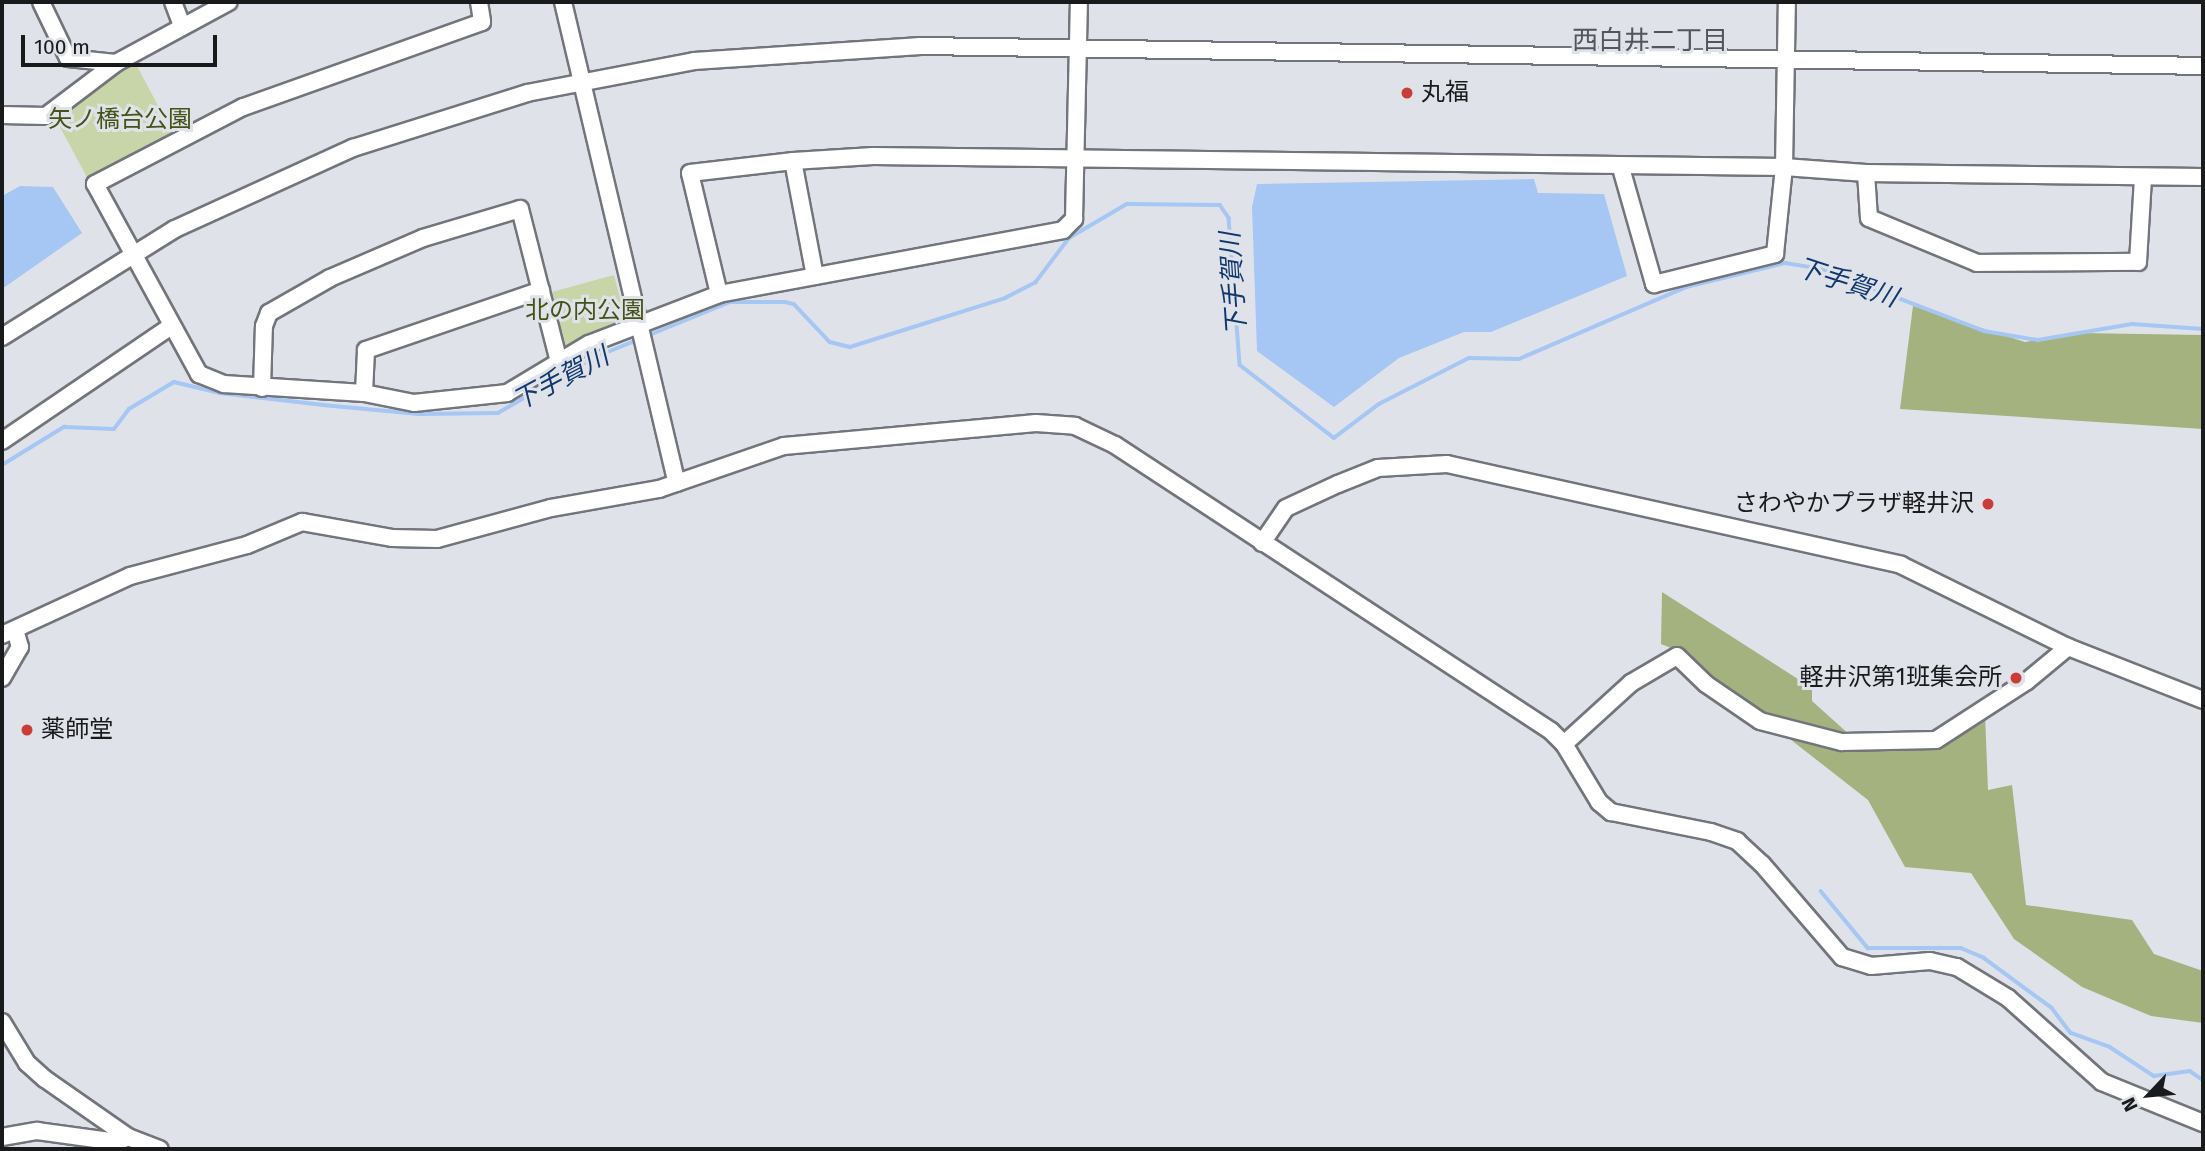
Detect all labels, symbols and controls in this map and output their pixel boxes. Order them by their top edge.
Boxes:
scale bar [24,21,220,65]
district label: 西白井二丁目 [1572,25,1728,57]
text: 100 m [34,34,90,60]
place label: 丸福 [1421,79,1469,107]
marker: 丸福 [1399,85,1415,101]
park label: 矢ノ橋台公園 [48,106,192,134]
water label: 下手賀川 [1215,231,1253,337]
water label: 下手賀川 [1793,252,1901,314]
park label: 北の内公園 [525,297,645,325]
water label: 下手賀川 [508,341,614,417]
place label: さわやかプラザ軽井沢 [1734,490,1974,518]
marker: さわやかプラザ軽井沢 [1980,496,1996,512]
place label: 軽井沢第1班集会所 [1800,664,2002,692]
marker: 軽井沢第1班集会所 [2008,670,2024,686]
place label: 薬師堂 [41,716,113,744]
marker: 薬師堂 [19,722,35,738]
north arrow [2114,1060,2184,1130]
text: N [2117,1094,2143,1115]

